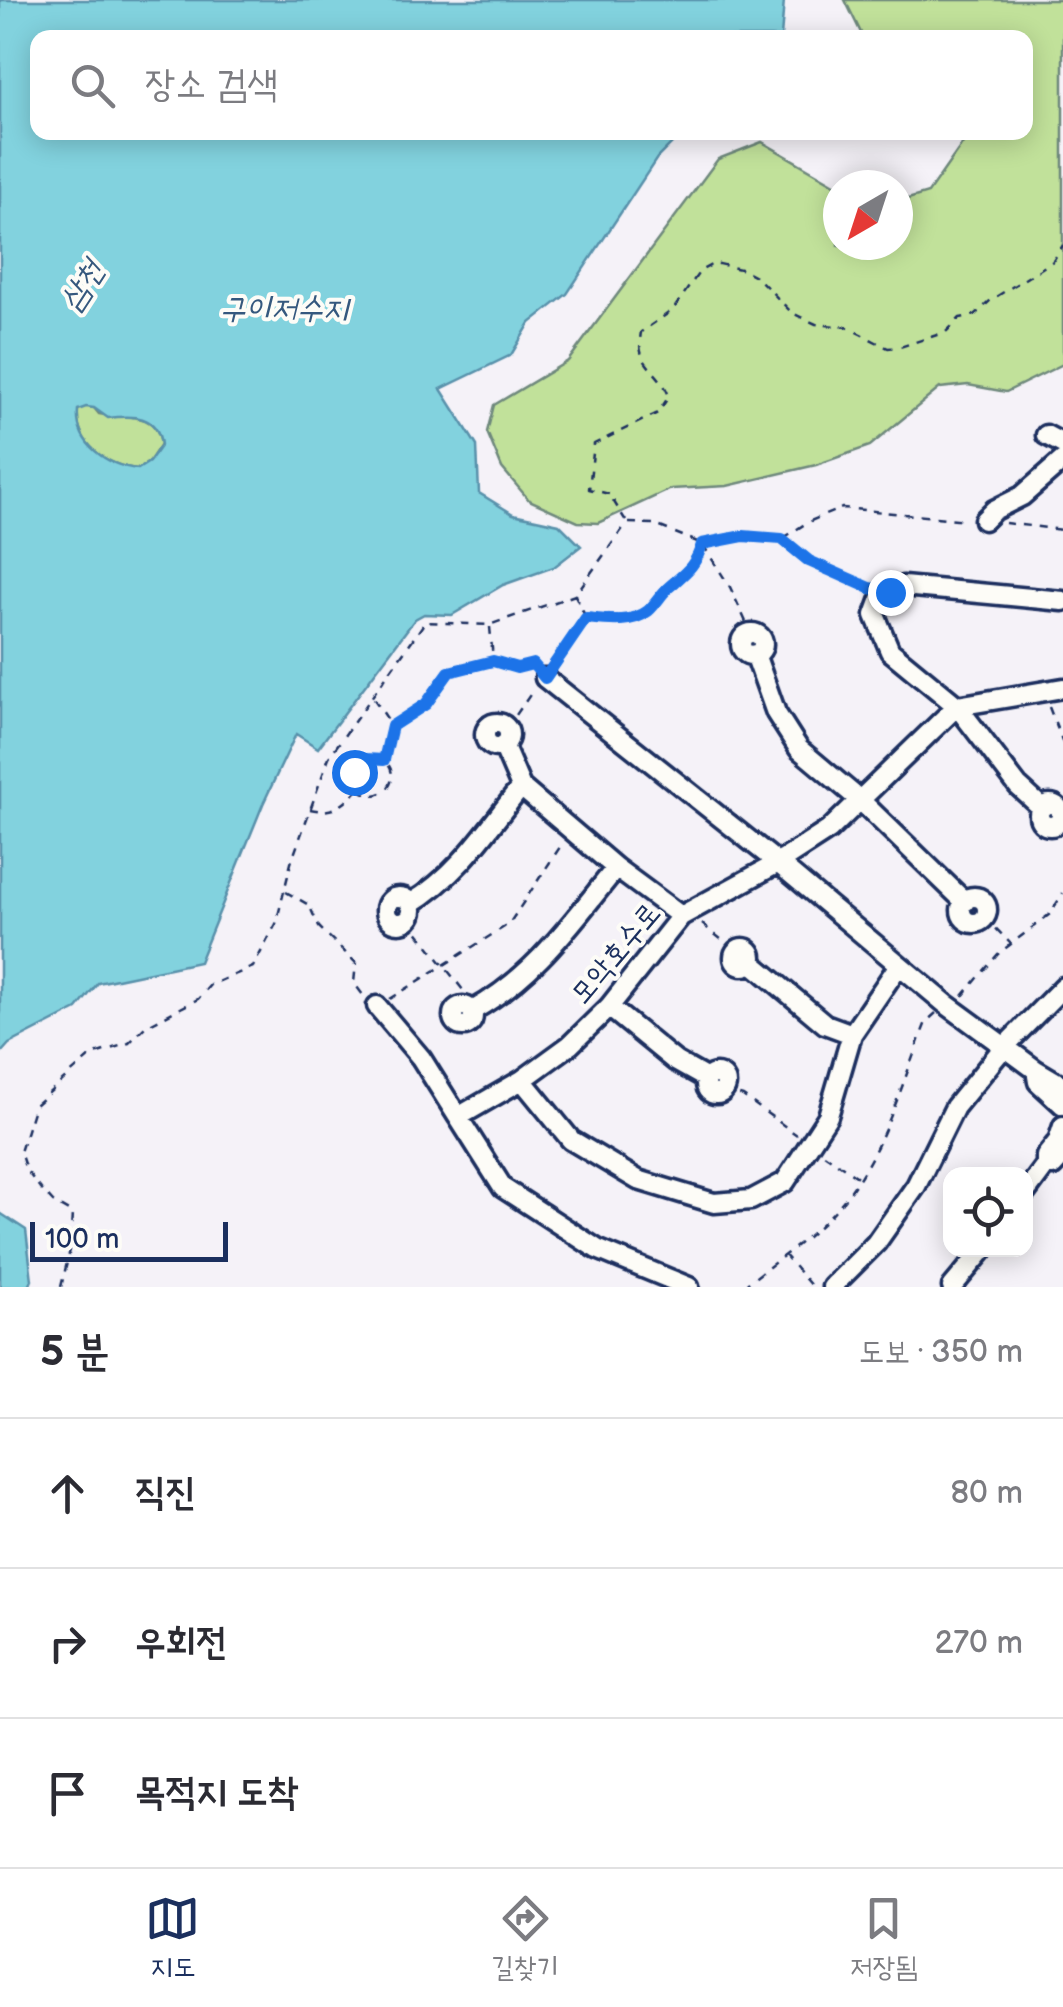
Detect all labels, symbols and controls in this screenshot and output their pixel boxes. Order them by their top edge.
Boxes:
search box [30,30,1033,140]
icon: search [65,58,120,113]
text: 장소 검색 [145,62,278,107]
north arrow [823,170,913,260]
water label: 삼천 [52,251,114,318]
water label: 구이저수지 [220,290,352,329]
route end [868,570,914,616]
route start [332,750,378,796]
street label: 모악호수로 [563,896,668,1011]
map controls [943,1167,1033,1257]
button: locate [943,1167,1033,1257]
scale bar [30,1217,228,1262]
text: 100 m [45,1223,119,1256]
text: 5 분 [40,1327,109,1378]
text: 도보 · 350 m [859,1333,1023,1372]
icon: ahead [40,1466,95,1521]
text: 직진 [135,1470,196,1515]
text: 80 m [950,1474,1023,1513]
icon: right [40,1616,95,1671]
text: 우회전 [135,1620,227,1665]
text: 270 m [934,1624,1023,1663]
icon: arrive [40,1766,95,1821]
text: 목적지 도착 [135,1770,298,1815]
tab: 지도 [145,1891,200,1986]
tab: 길찾기 [491,1891,559,1986]
tab: 저장됨 [850,1891,918,1986]

